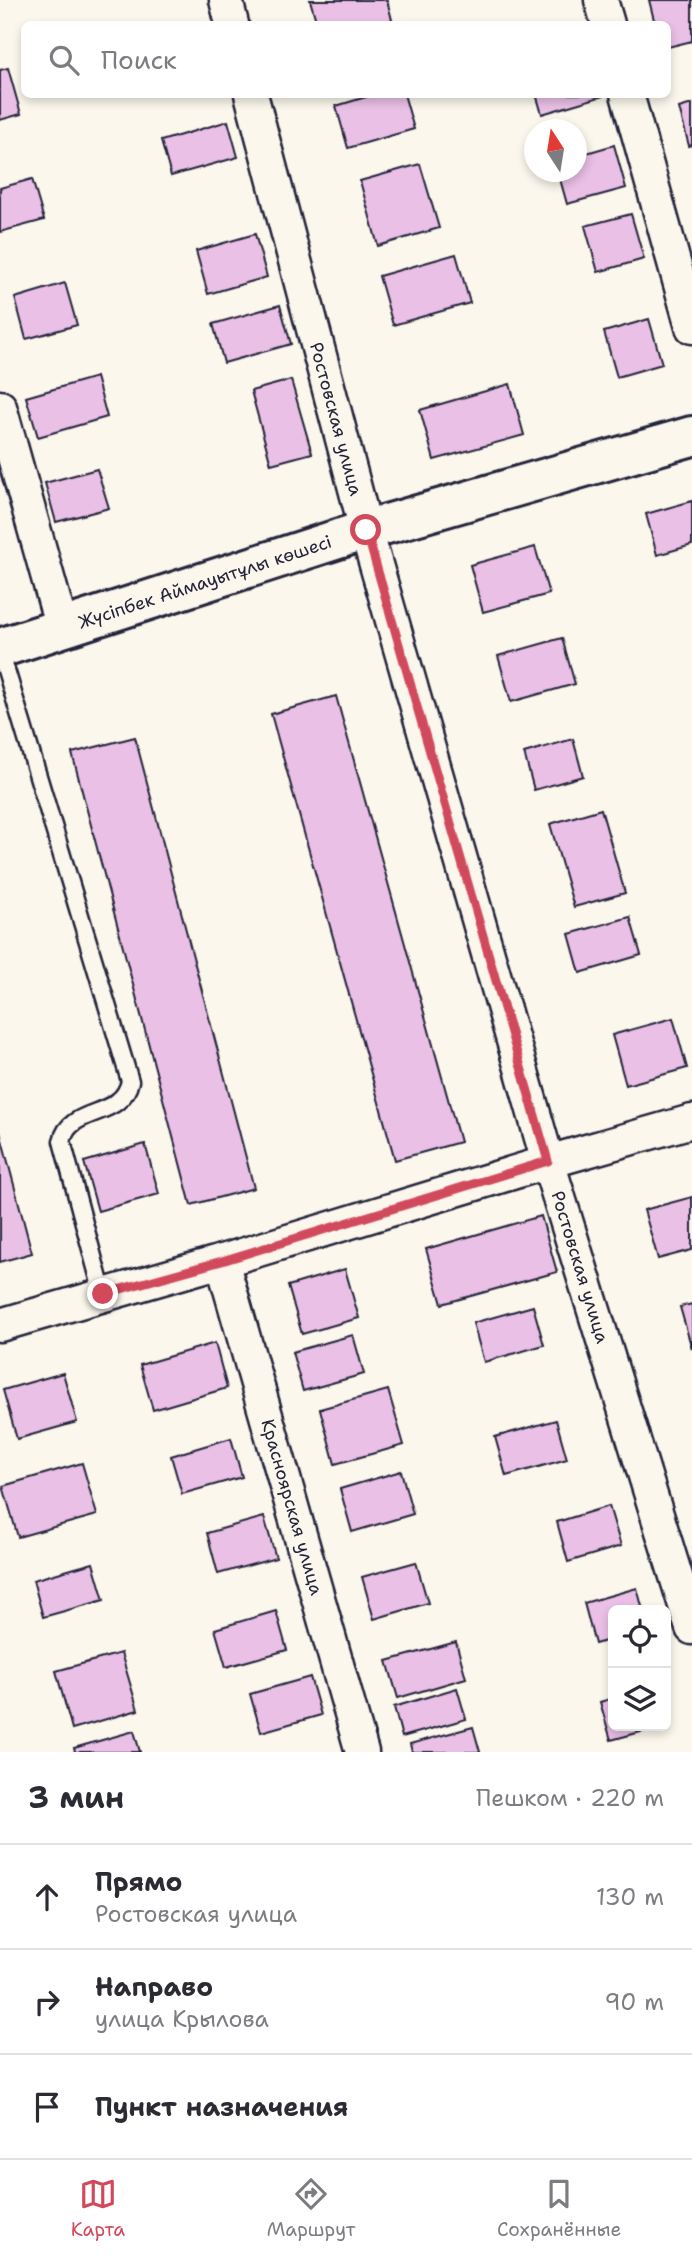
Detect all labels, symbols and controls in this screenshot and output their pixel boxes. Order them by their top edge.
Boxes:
search box [21,21,671,98]
icon: search [45,41,83,79]
text: Поиск [101,42,177,77]
north arrow [524,119,587,182]
street label: Ростовская улица [304,340,368,498]
route start [350,514,381,545]
street label: Жүсіпбек Аймауытұлы көшесі [75,530,335,634]
street label: Ростовская улица [545,1188,615,1346]
route end [87,1278,118,1309]
street label: Красноярская улица [255,1416,329,1598]
map controls [608,1605,671,1731]
button: locate [608,1605,671,1668]
button: layers [608,1668,671,1731]
text: 3 мин [28,1777,124,1818]
text: Пешком · 220 m [476,1783,664,1813]
text: Прямо [95,1864,183,1899]
icon: ahead [28,1878,66,1916]
text: 130 m [596,1882,664,1912]
text: Ростовская улица [95,1899,297,1929]
text: Направо [95,1969,213,2004]
icon: right [28,1983,66,2021]
text: 90 m [604,1987,664,2017]
text: улица Крылова [95,2004,269,2034]
icon: arrive [28,2088,66,2126]
text: Пункт назначения [95,2089,348,2124]
tab: Карта [71,2175,125,2242]
tab: Маршрут [267,2175,355,2242]
tab: Сохранённые [497,2175,621,2242]

